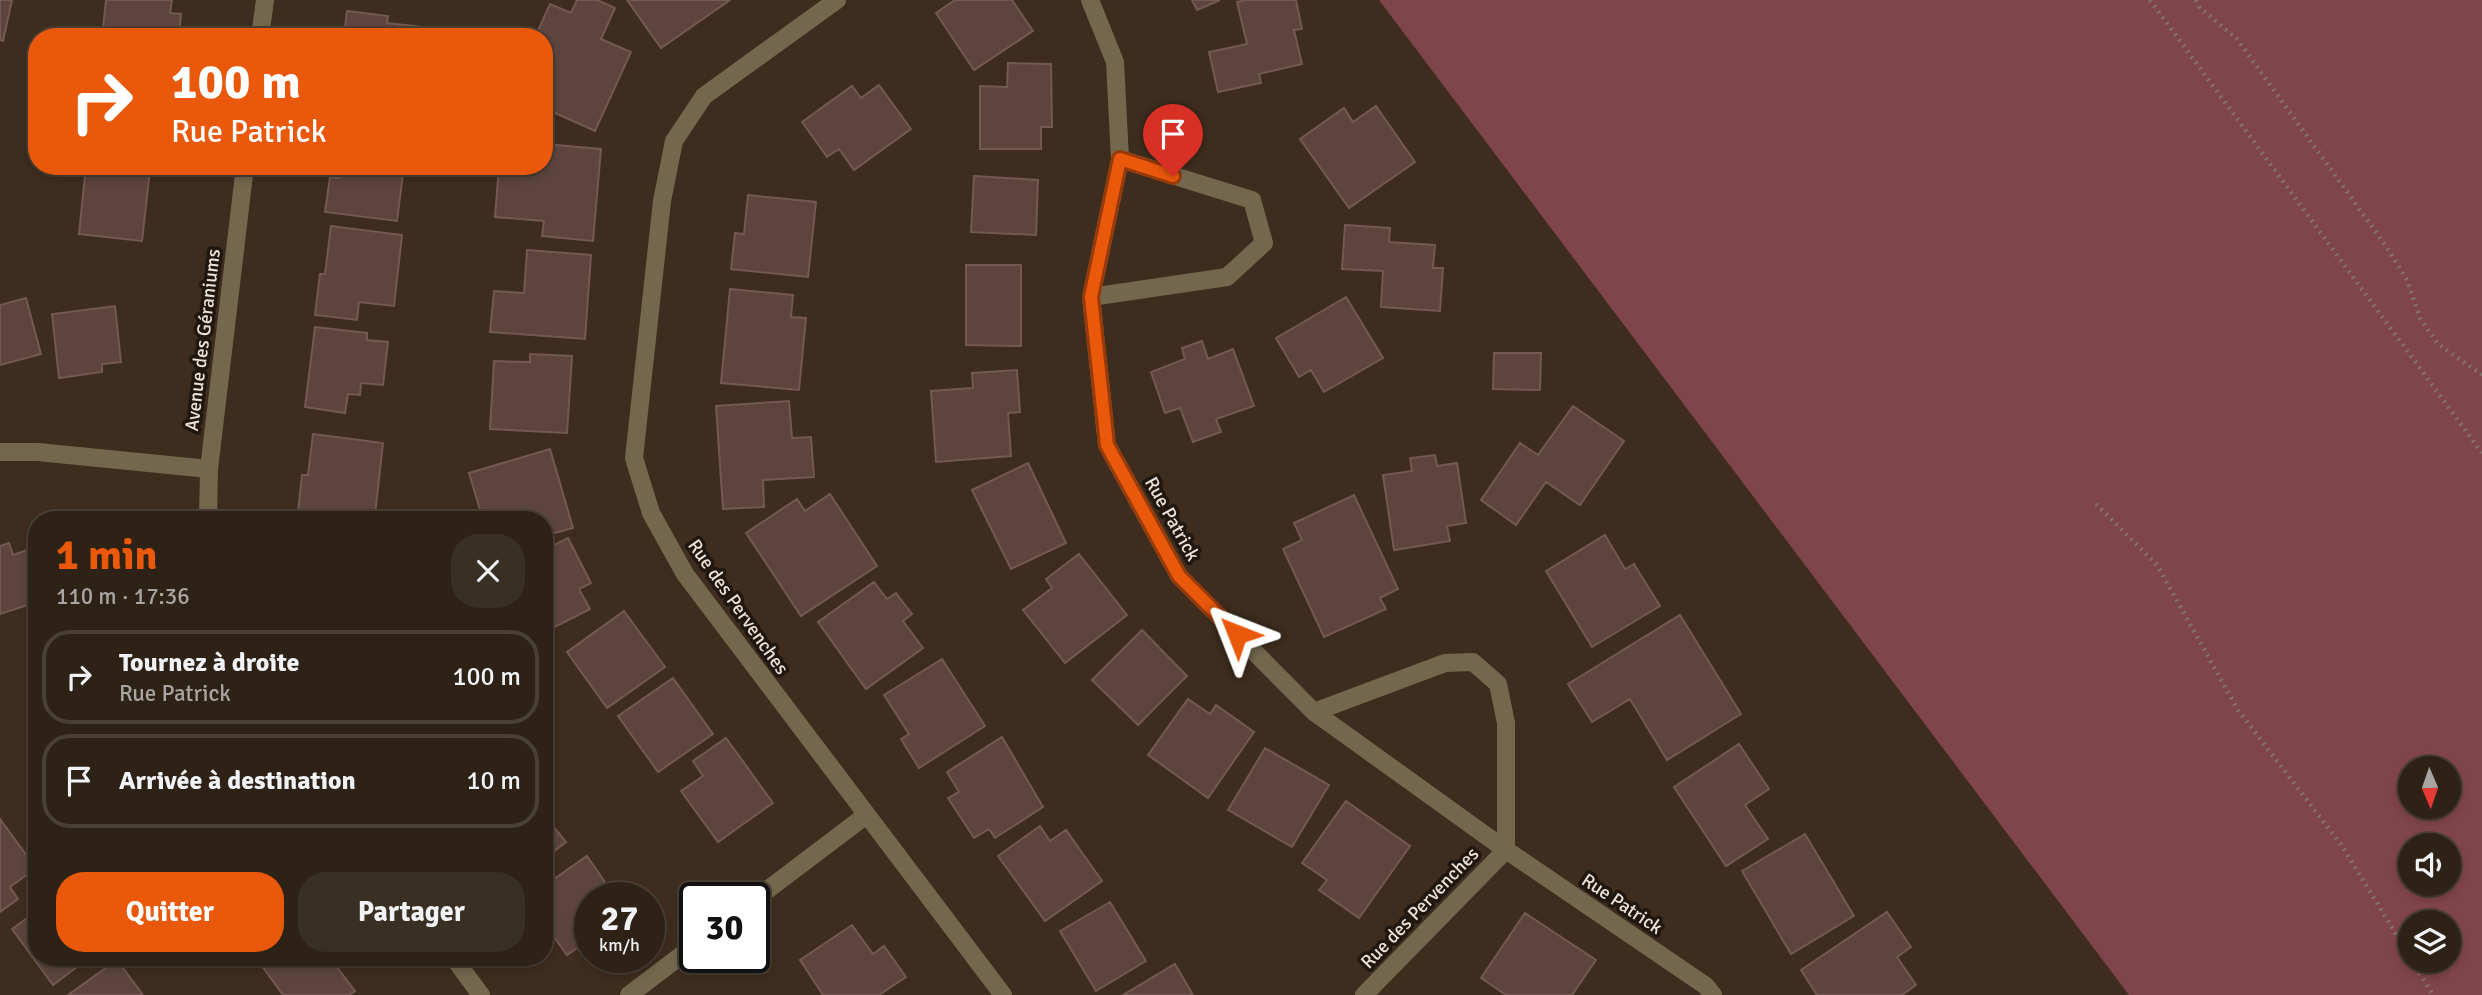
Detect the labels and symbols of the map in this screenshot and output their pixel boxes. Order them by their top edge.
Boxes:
pin [1143,104,1203,176]
street label: Avenue des Géraniums [180,248,226,432]
street label: Rue Patrick [1139,473,1205,566]
street label: Rue des Pervenches [682,535,794,679]
position arrow [1200,597,1274,671]
north arrow [2398,756,2460,819]
street label: Rue des Pervenches [1356,842,1484,974]
street label: Rue Patrick [1577,868,1667,940]
speed limit sign: 30 [679,882,770,973]

